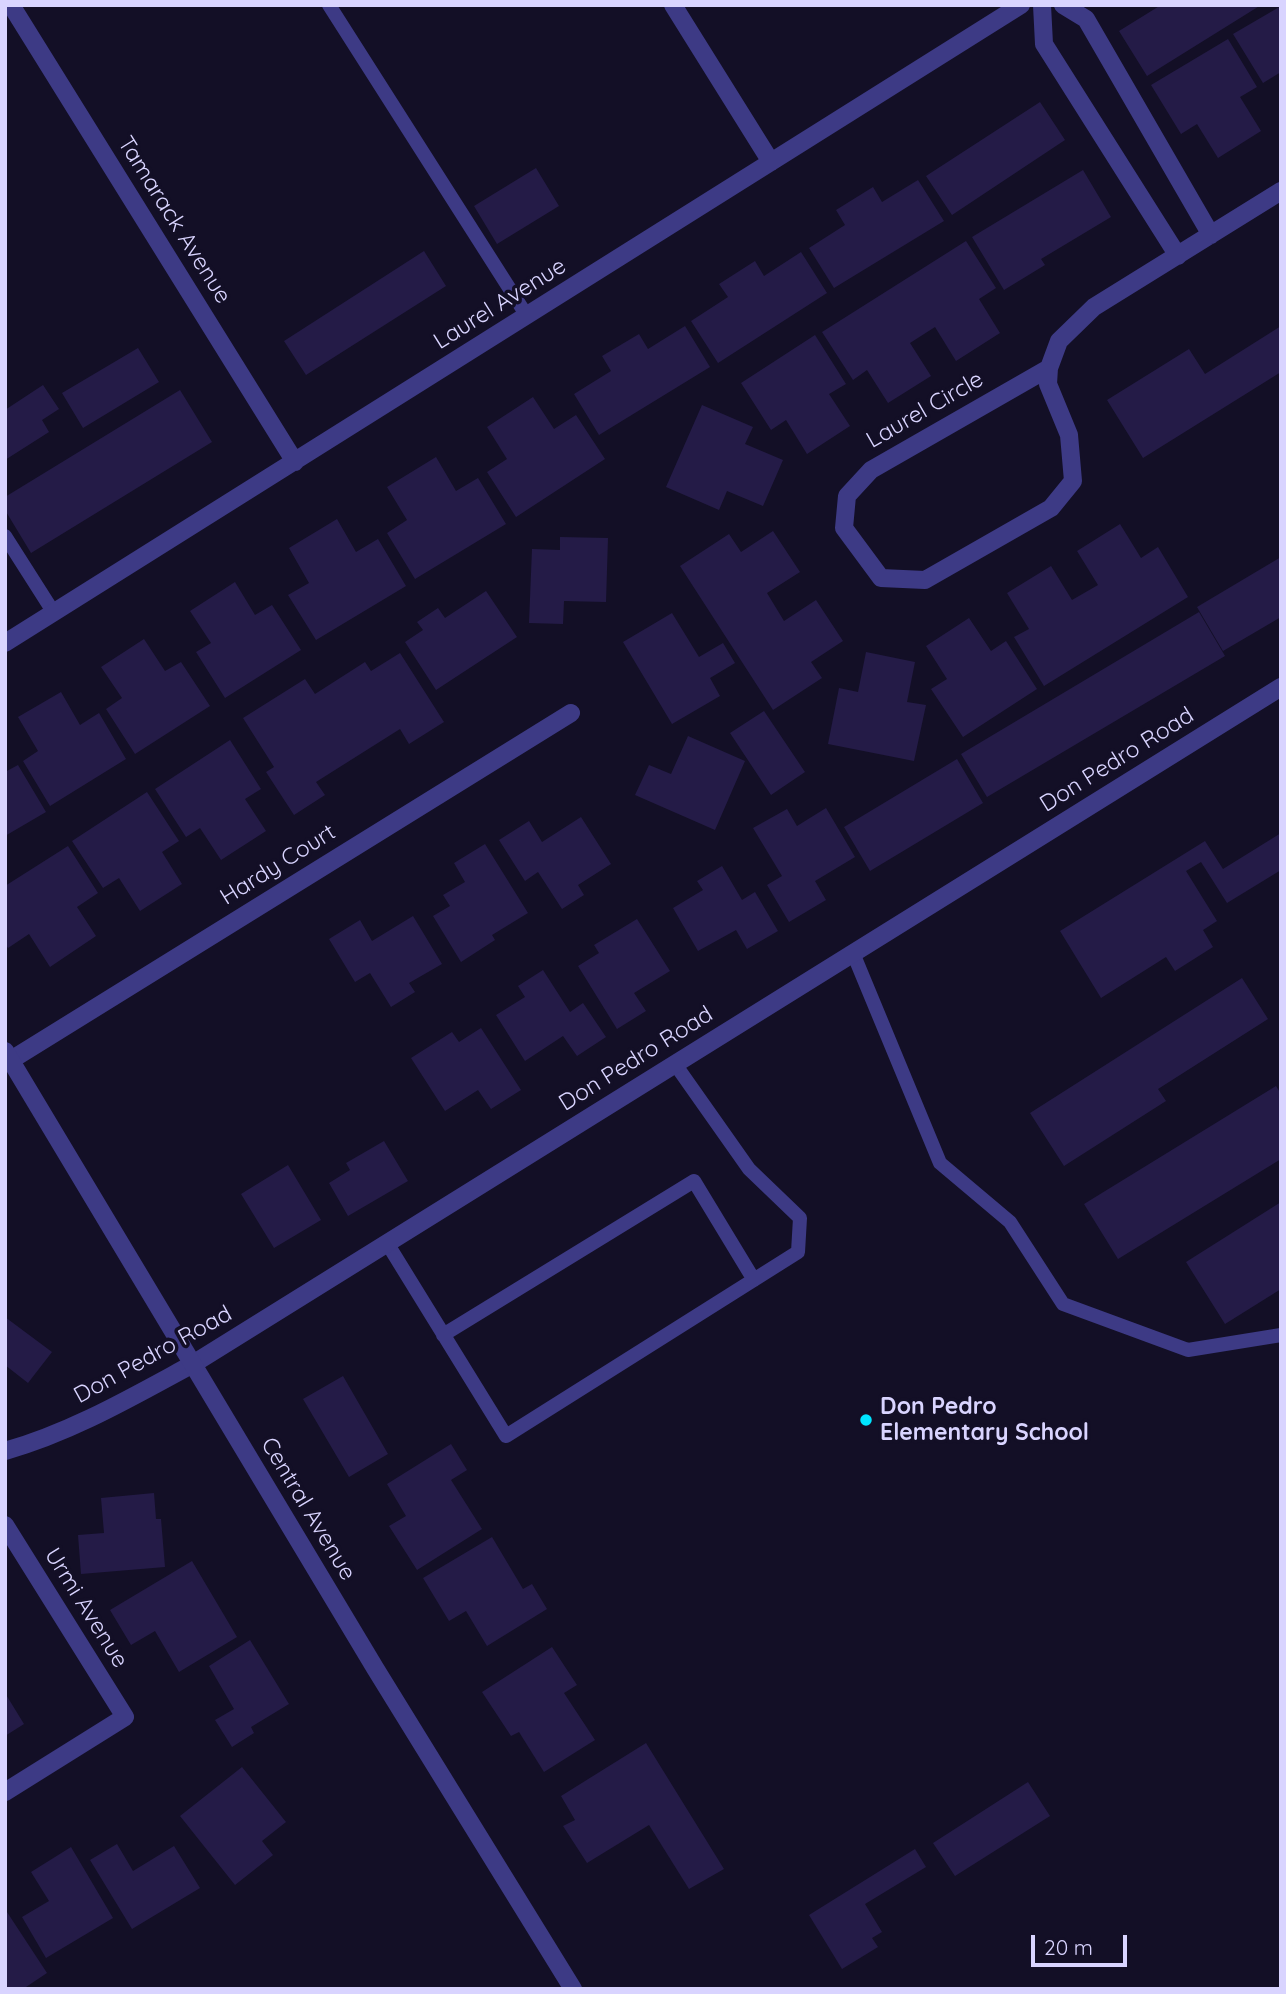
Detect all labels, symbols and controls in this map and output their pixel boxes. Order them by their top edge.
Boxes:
street label: Tamarack Avenue [111,131,237,309]
street label: Laurel Avenue [429,252,571,356]
street label: Laurel Circle [862,365,988,455]
street label: Don Pedro Road [1035,702,1199,818]
street label: Hardy Court [215,819,341,911]
street label: Don Pedro Road [554,1001,718,1117]
street label: Don Pedro Road [69,1300,237,1410]
place label: Don Pedro Elementary School [880,1393,1089,1447]
marker: Don Pedro Elementary School [858,1412,874,1428]
street label: Central Avenue [254,1433,362,1585]
street label: Urmi Avenue [38,1543,134,1673]
scale bar [1034,1920,1130,1964]
text: 20 m [1044,1934,1093,1960]

